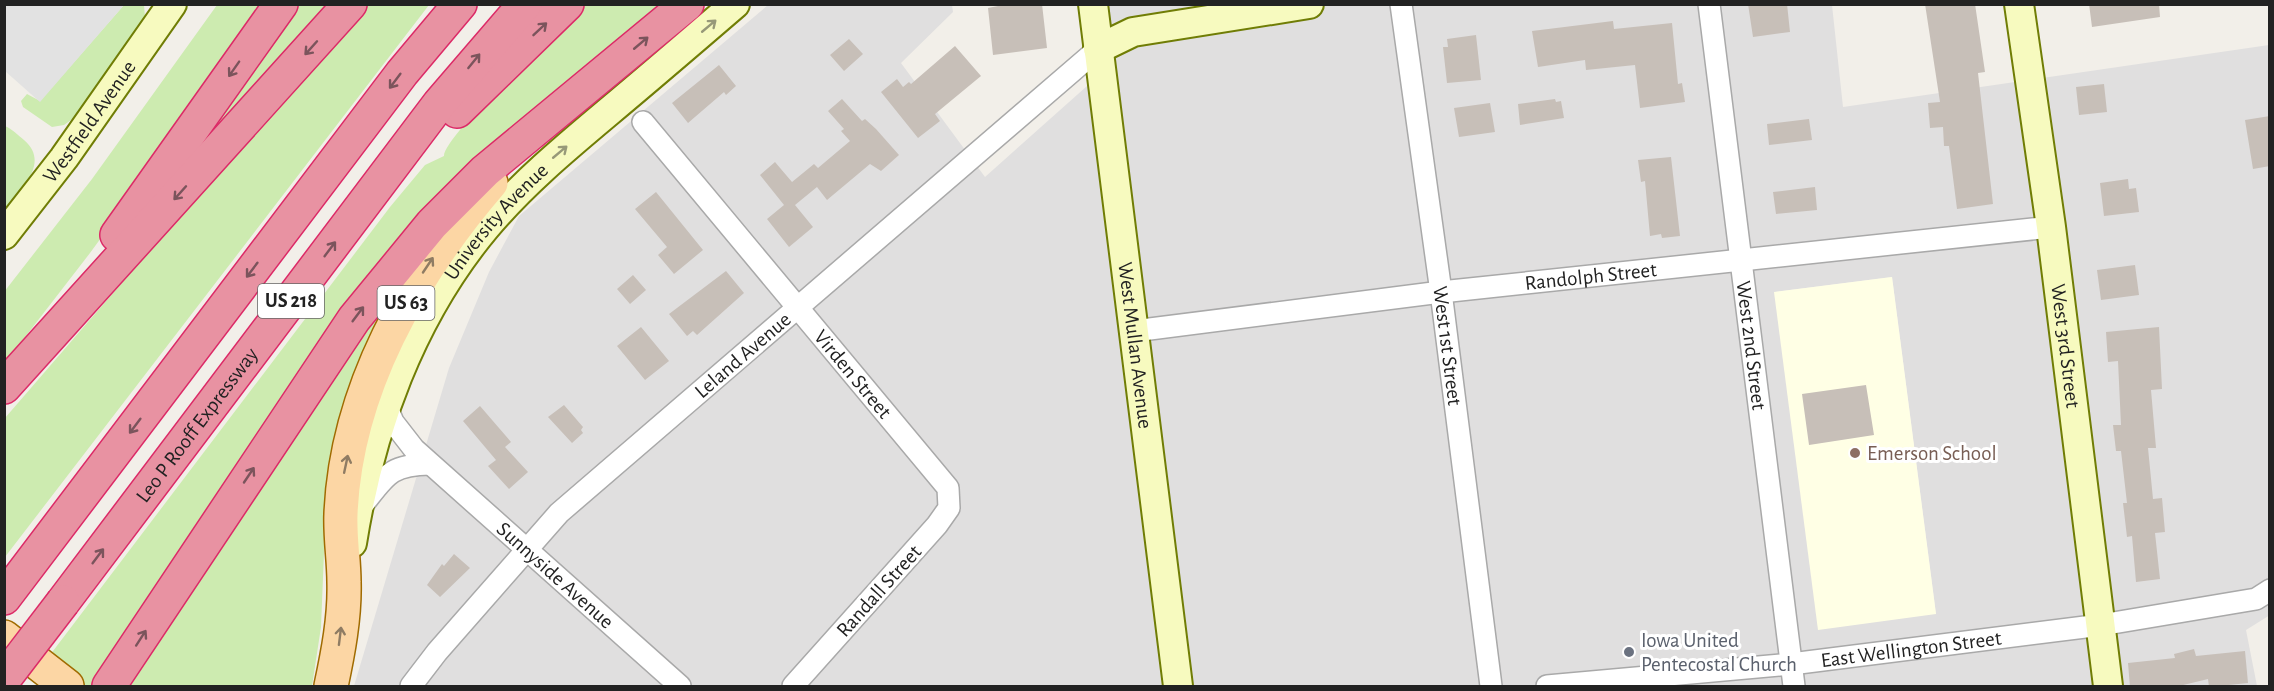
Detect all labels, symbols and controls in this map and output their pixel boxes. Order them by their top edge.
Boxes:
one-way arrow [701,20,717,33]
one-way arrow [533,22,548,36]
one-way arrow [633,36,648,50]
one-way arrow [304,41,318,56]
one-way arrow [467,54,481,69]
street label: Westfield Avenue [39,57,139,186]
one-way arrow [228,61,240,77]
one-way arrow [389,73,402,89]
one-way arrow [552,145,567,159]
street label: University Avenue [440,159,552,283]
one-way arrow [173,185,187,200]
one-way arrow [323,242,336,258]
one-way arrow [422,257,435,274]
street label: Randolph Street [1524,259,1658,294]
street label: West Mullan Avenue [1115,261,1156,430]
one-way arrow [246,262,258,278]
street label: West 2nd Street [1733,280,1770,411]
street label: West 3rd Street [2048,283,2084,409]
road number: US 218 [258,284,324,318]
street label: West 1st Street [1430,285,1466,407]
road number: US 63 [378,286,434,320]
one-way arrow [352,306,365,322]
street label: Leland Avenue [691,308,795,402]
street label: Virden Street [810,326,896,422]
street label: Leo P Rooff Expressway [132,344,262,506]
one-way arrow [128,418,141,434]
place label: Emerson School [1867,443,1997,464]
marker: Emerson School [1848,446,1862,460]
one-way arrow [341,454,352,474]
one-way arrow [243,467,255,484]
street label: Sunnyside Avenue [493,518,618,632]
street label: Randall Street [833,541,926,641]
one-way arrow [92,548,105,564]
one-way arrow [334,626,345,646]
street label: East Wellington Street [1820,627,2003,671]
one-way arrow [135,630,147,646]
place label: Iowa United Pentecostal Church [1641,630,1797,675]
marker: Iowa United Pentecostal Church [1622,645,1636,659]

